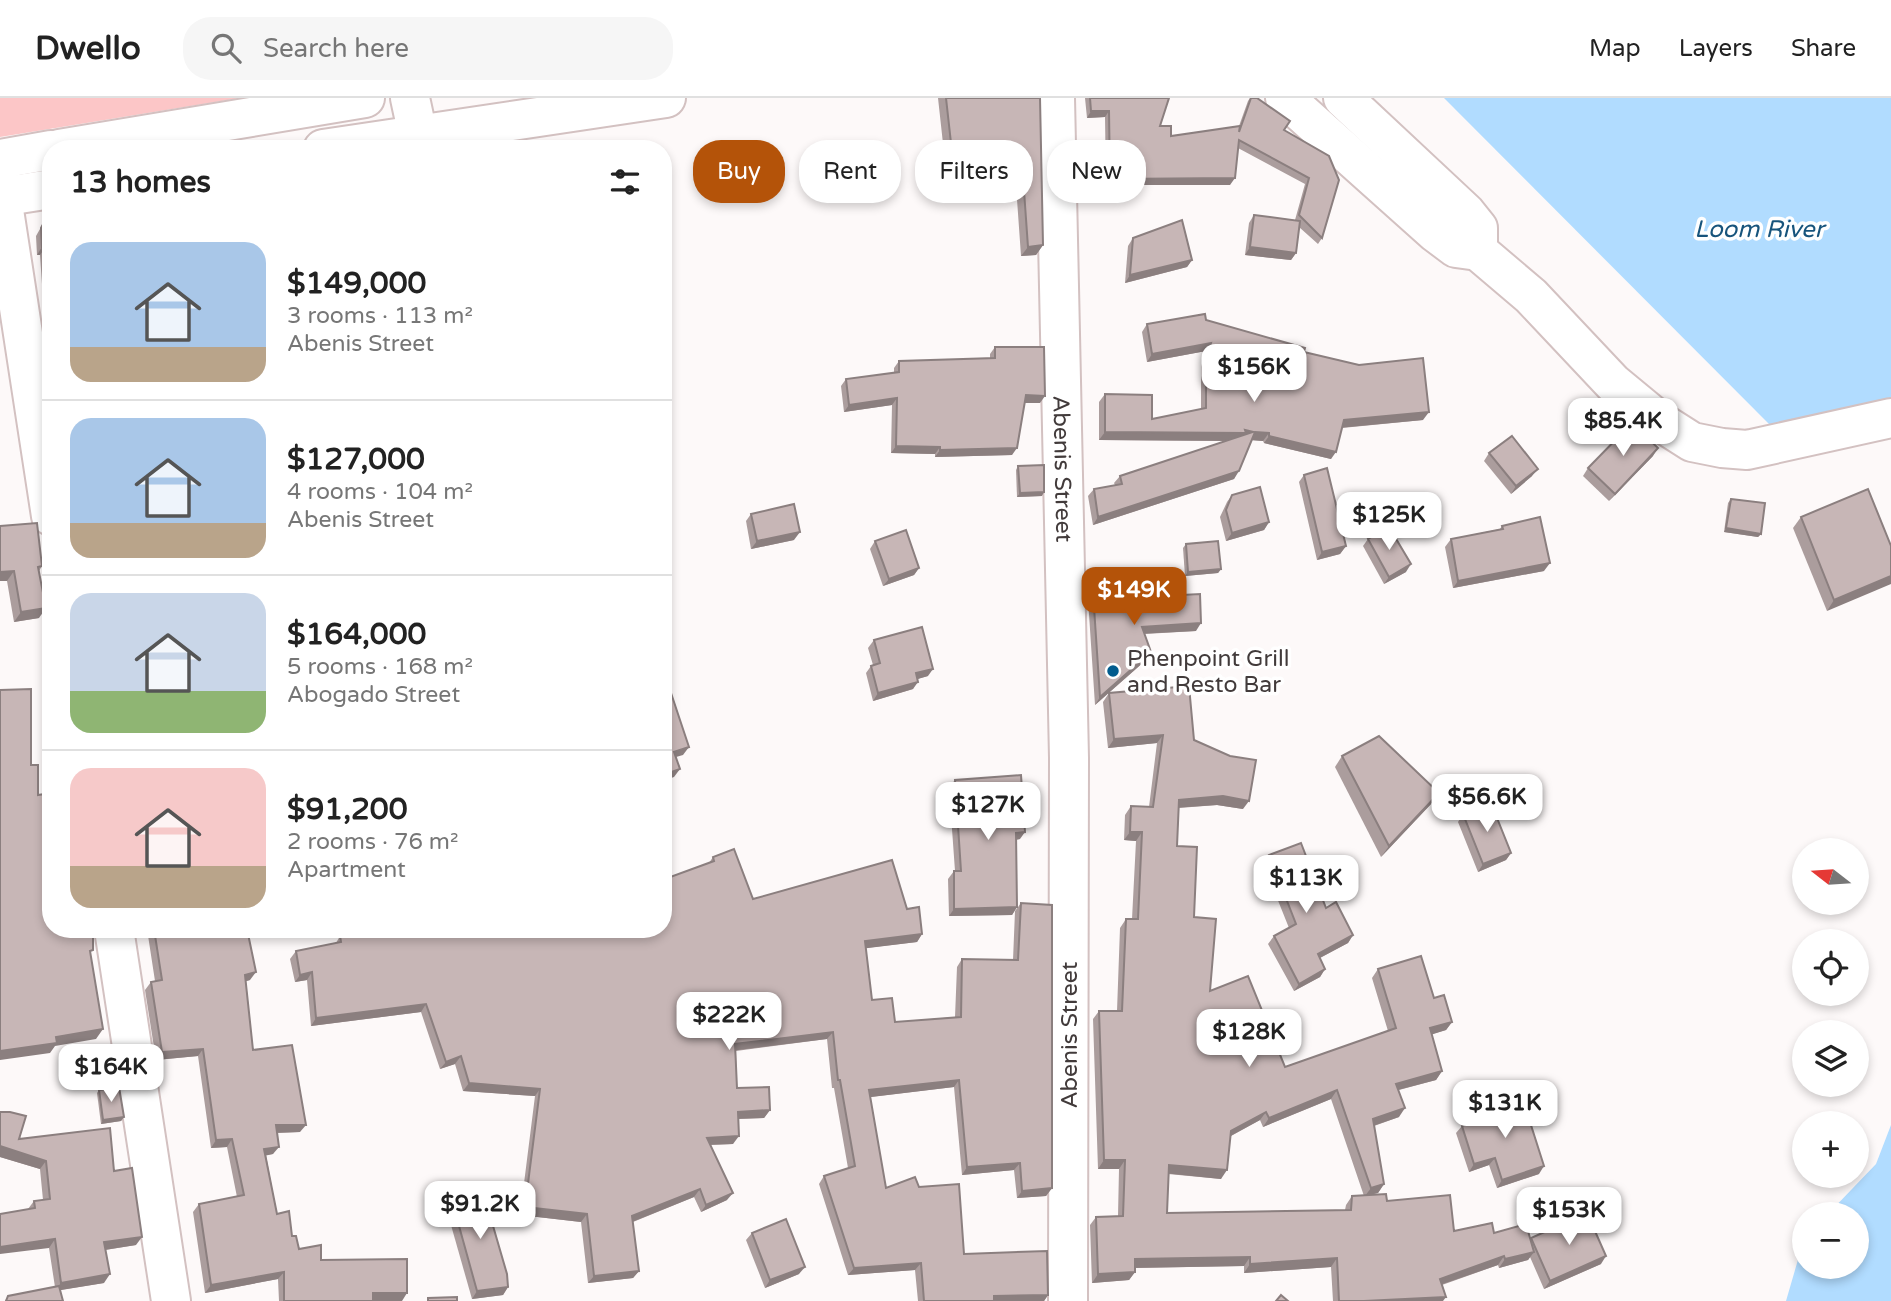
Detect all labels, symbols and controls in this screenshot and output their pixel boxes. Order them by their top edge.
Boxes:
search box [183,17,673,80]
text: Dwello [35,29,141,68]
icon: search [207,29,245,67]
text: Search here [263,33,409,64]
text: Map [1589,34,1641,63]
text: Layers [1679,34,1753,63]
text: Share [1791,34,1856,63]
chip: Buy [693,140,785,203]
chip: Rent [799,140,901,203]
chip: Filters [915,140,1033,203]
chip: New [1047,140,1146,203]
icon: filters [606,163,644,201]
text: 13 homes [70,164,211,201]
water label: Loom River [1694,215,1827,244]
text: $149,000 [287,265,426,302]
icon: home [126,270,210,354]
text: 3 rooms · 113 m² [287,302,473,330]
text: Abenis Street [287,330,434,358]
pin: $156K [1205,344,1303,404]
text: $156K [1218,353,1290,381]
street label: Abenis Street [1046,395,1077,543]
pin: $85.4K [1566,398,1680,458]
text: $85.4K [1584,407,1662,435]
text: $127,000 [287,441,425,478]
icon: home [126,446,210,530]
text: 4 rooms · 104 m² [287,478,473,506]
pin: $125K [1340,492,1438,552]
text: $125K [1353,501,1425,529]
text: Abenis Street [287,506,434,534]
pin: $149K [1085,568,1183,627]
text: $149K [1098,576,1170,604]
text: $164,000 [287,616,426,653]
icon: home [126,621,210,705]
place label: Phenpoint Grill and Resto Bar [1127,645,1289,699]
text: 5 rooms · 168 m² [287,653,473,681]
marker: Phenpoint Grill and Resto Bar [1105,663,1121,679]
text: Abogado Street [287,681,460,709]
pin: $56.6K [1430,774,1544,834]
pin: $127K [939,782,1037,842]
text: $56.6K [1448,783,1526,811]
text: $91,200 [287,791,407,828]
text: $127K [952,791,1024,819]
icon: home [126,796,210,880]
text: 2 rooms · 76 m² [287,828,458,856]
north arrow [1792,838,1869,915]
map controls [1792,838,1869,1279]
text: Apartment [287,856,406,884]
pin: $113K [1257,856,1355,915]
text: $113K [1270,864,1342,892]
button: locate [1792,929,1869,1006]
street label: Abenis Street [1056,961,1084,1109]
pin: $222K [680,992,778,1052]
text: $222K [693,1001,765,1029]
pin: $128K [1200,1010,1298,1069]
text: $128K [1213,1018,1285,1046]
button: layers [1792,1020,1869,1097]
pin: $164K [62,1044,160,1104]
text: $164K [75,1053,147,1081]
pin: $131K [1456,1080,1554,1140]
text: $131K [1469,1089,1541,1117]
button: + [1792,1111,1869,1188]
pin: $91.2K [423,1182,537,1241]
pin: $153K [1520,1188,1618,1247]
text: $91.2K [441,1190,519,1218]
text: $153K [1533,1196,1605,1224]
button: − [1792,1202,1869,1279]

